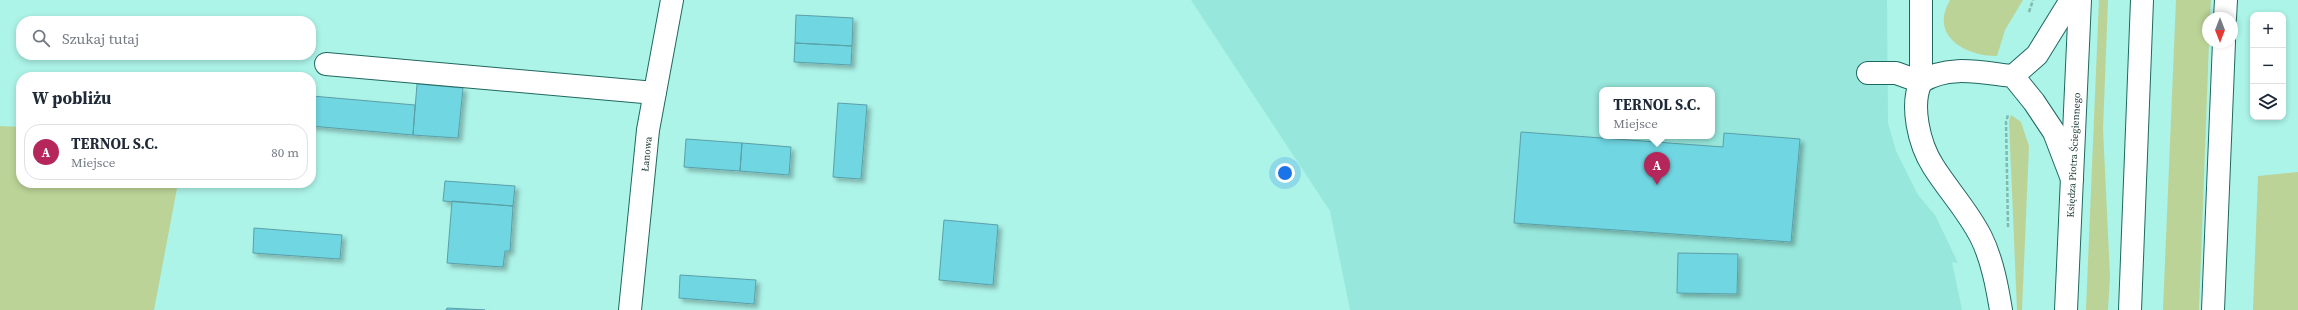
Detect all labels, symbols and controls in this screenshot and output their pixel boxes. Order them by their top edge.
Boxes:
north arrow [2202,12,2238,48]
map controls [2250,12,2286,120]
button: + [2250,12,2286,48]
search box [16,16,316,60]
icon: search [30,27,52,49]
text: Szukaj tutaj [62,28,139,49]
button: − [2250,48,2286,84]
button: layers [2250,84,2286,120]
text: W pobliżu [32,86,111,110]
popup [1599,87,1715,139]
street label: Księdza Piotra Ściegiennego [2064,92,2083,218]
text: TERNOL S.C. [1613,94,1701,115]
text: Miejsce [1613,115,1658,132]
text: TERNOL S.C. [71,133,158,154]
street label: Łanowa [638,135,655,172]
text: A [42,144,50,161]
text: 80 m [271,144,299,161]
pin: A [1644,152,1670,185]
text: Miejsce [71,154,115,171]
your location [1275,163,1295,183]

